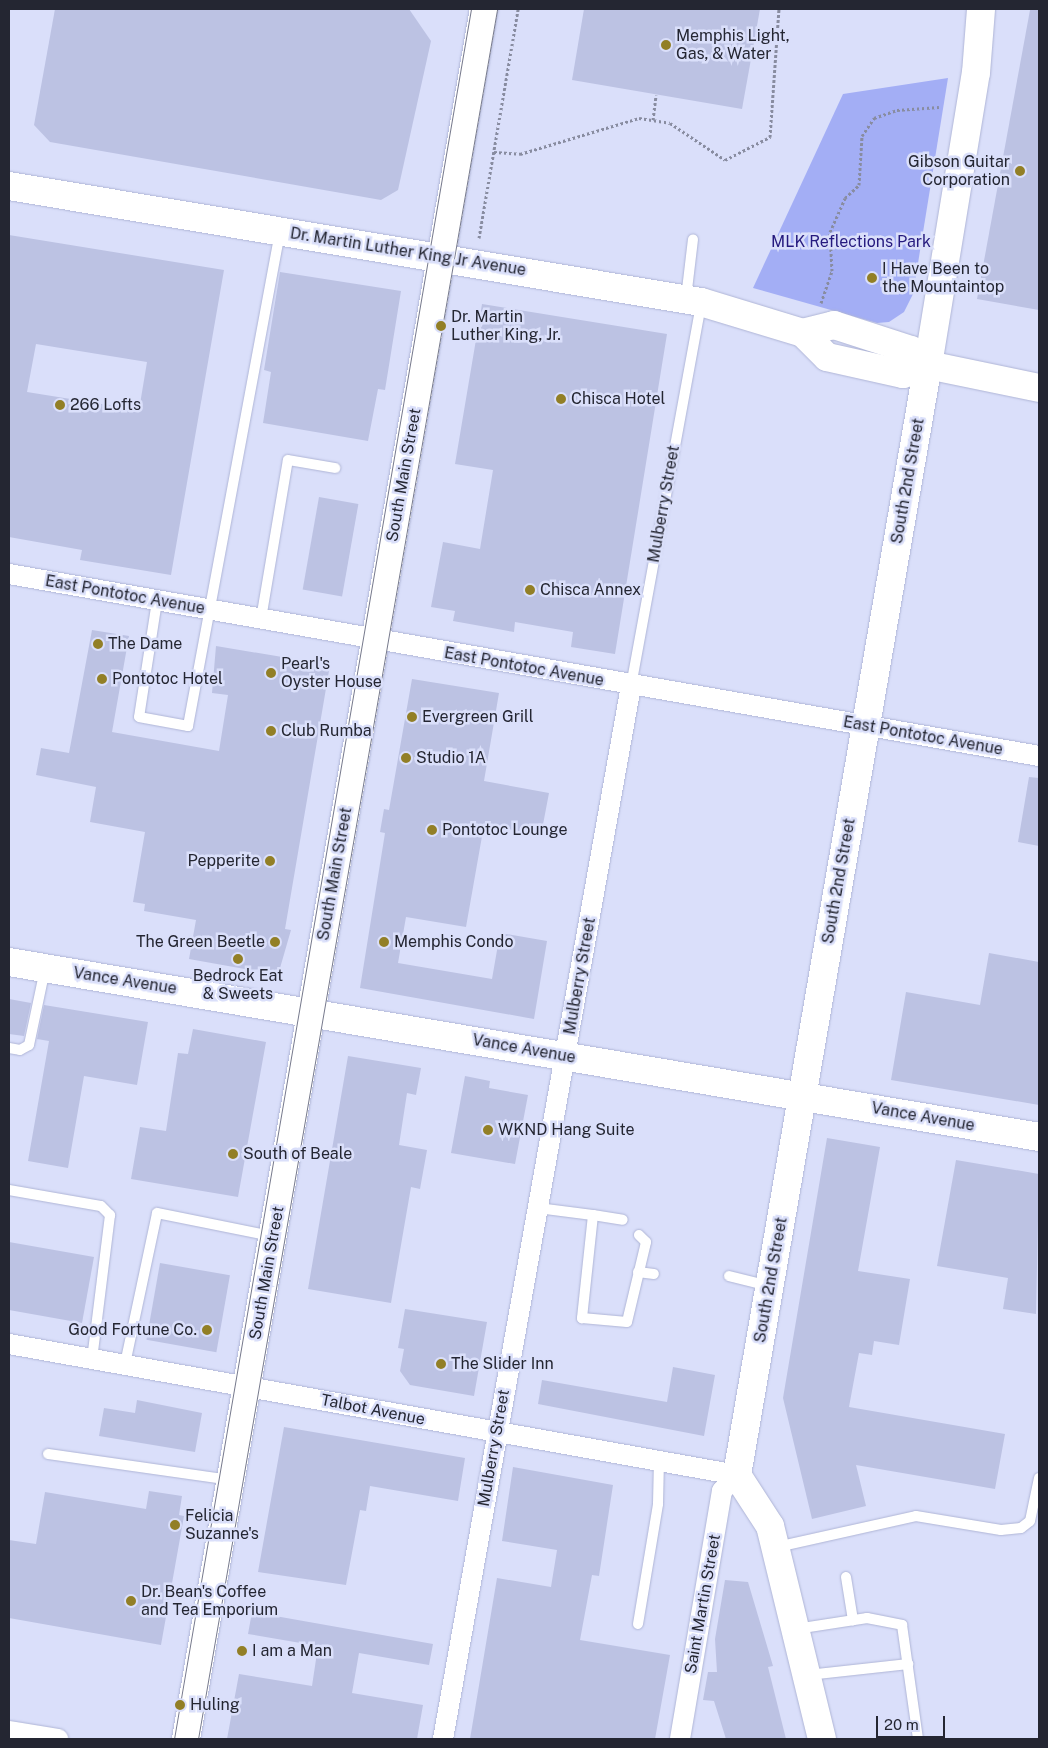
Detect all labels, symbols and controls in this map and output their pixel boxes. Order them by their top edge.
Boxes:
place label: Memphis Light, Gas, & Water [676,26,790,64]
marker: Memphis Light, Gas, & Water [660,39,672,51]
place label: Gibson Guitar Corporation [908,152,1010,190]
marker: Gibson Guitar Corporation [1014,165,1026,177]
street label: Dr. Martin Luther King Jr Avenue [289,224,527,280]
park label: MLK Reflections Park [771,232,931,252]
place label: I Have Been to the Mountaintop [882,259,1004,297]
marker: I Have Been to the Mountaintop [866,272,878,284]
place label: Dr. Martin Luther King, Jr. [451,307,561,345]
marker: Dr. Martin Luther King, Jr. [435,320,447,332]
place label: Chisca Hotel [571,389,665,409]
marker: Chisca Hotel [555,393,567,405]
place label: 266 Lofts [70,395,141,415]
marker: 266 Lofts [54,399,66,411]
street label: South Main Street [383,407,425,543]
street label: South 2nd Street [887,417,929,545]
street label: Mulberry Street [644,444,684,564]
street label: East Pontotoc Avenue [44,571,206,619]
place label: Chisca Annex [540,580,641,600]
marker: Chisca Annex [524,584,536,596]
place label: The Dame [108,634,183,654]
marker: The Dame [92,638,104,650]
street label: East Pontotoc Avenue [443,643,605,691]
place label: Pearl's Oyster House [281,654,382,692]
marker: Pearl's Oyster House [265,667,277,679]
place label: Pontotoc Hotel [112,669,223,689]
marker: Pontotoc Hotel [96,673,108,685]
place label: Evergreen Grill [422,707,533,727]
marker: Evergreen Grill [406,711,418,723]
street label: East Pontotoc Avenue [842,712,1004,760]
place label: Club Rumba [281,721,372,741]
marker: Club Rumba [265,725,277,737]
place label: Studio 1A [416,748,486,768]
marker: Studio 1A [400,752,412,764]
street label: South Main Street [314,806,356,942]
street label: South 2nd Street [818,817,860,945]
place label: Pontotoc Lounge [442,820,568,840]
marker: Pontotoc Lounge [426,824,438,836]
place label: Pepperite [187,851,260,871]
marker: Pepperite [264,855,276,867]
street label: Mulberry Street [560,916,600,1036]
place label: The Green Beetle [136,932,265,952]
place label: Memphis Condo [394,932,514,952]
marker: The Green Beetle [269,936,281,948]
marker: Memphis Condo [378,936,390,948]
marker: Bedrock Eat & Sweets [232,953,244,965]
street label: Vance Avenue [72,963,178,999]
place label: Bedrock Eat & Sweets [193,966,283,1004]
street label: Vance Avenue [471,1030,577,1068]
street label: Vance Avenue [870,1098,976,1136]
place label: WKND Hang Suite [498,1120,634,1140]
marker: WKND Hang Suite [482,1124,494,1136]
place label: South of Beale [243,1144,352,1164]
marker: South of Beale [227,1148,239,1160]
street label: South Main Street [246,1205,288,1341]
street label: South 2nd Street [750,1216,792,1344]
place label: Good Fortune Co. [68,1320,197,1340]
marker: Good Fortune Co. [201,1324,213,1336]
place label: The Slider Inn [451,1354,554,1374]
marker: The Slider Inn [435,1358,447,1370]
street label: Mulberry Street [474,1388,514,1508]
street label: Talbot Avenue [319,1391,427,1429]
place label: Felicia Suzanne's [185,1506,259,1544]
marker: Felicia Suzanne's [169,1519,181,1531]
street label: Saint Martin Street [681,1533,725,1675]
place label: Dr. Bean's Coffee and Tea Emporium [141,1582,278,1620]
marker: Dr. Bean's Coffee and Tea Emporium [125,1595,137,1607]
place label: I am a Man [252,1641,332,1661]
marker: I am a Man [236,1645,248,1657]
place label: Huling [190,1695,240,1715]
marker: Huling [174,1699,186,1711]
scale bar [878,1706,947,1738]
text: 20 m [884,1716,919,1733]

